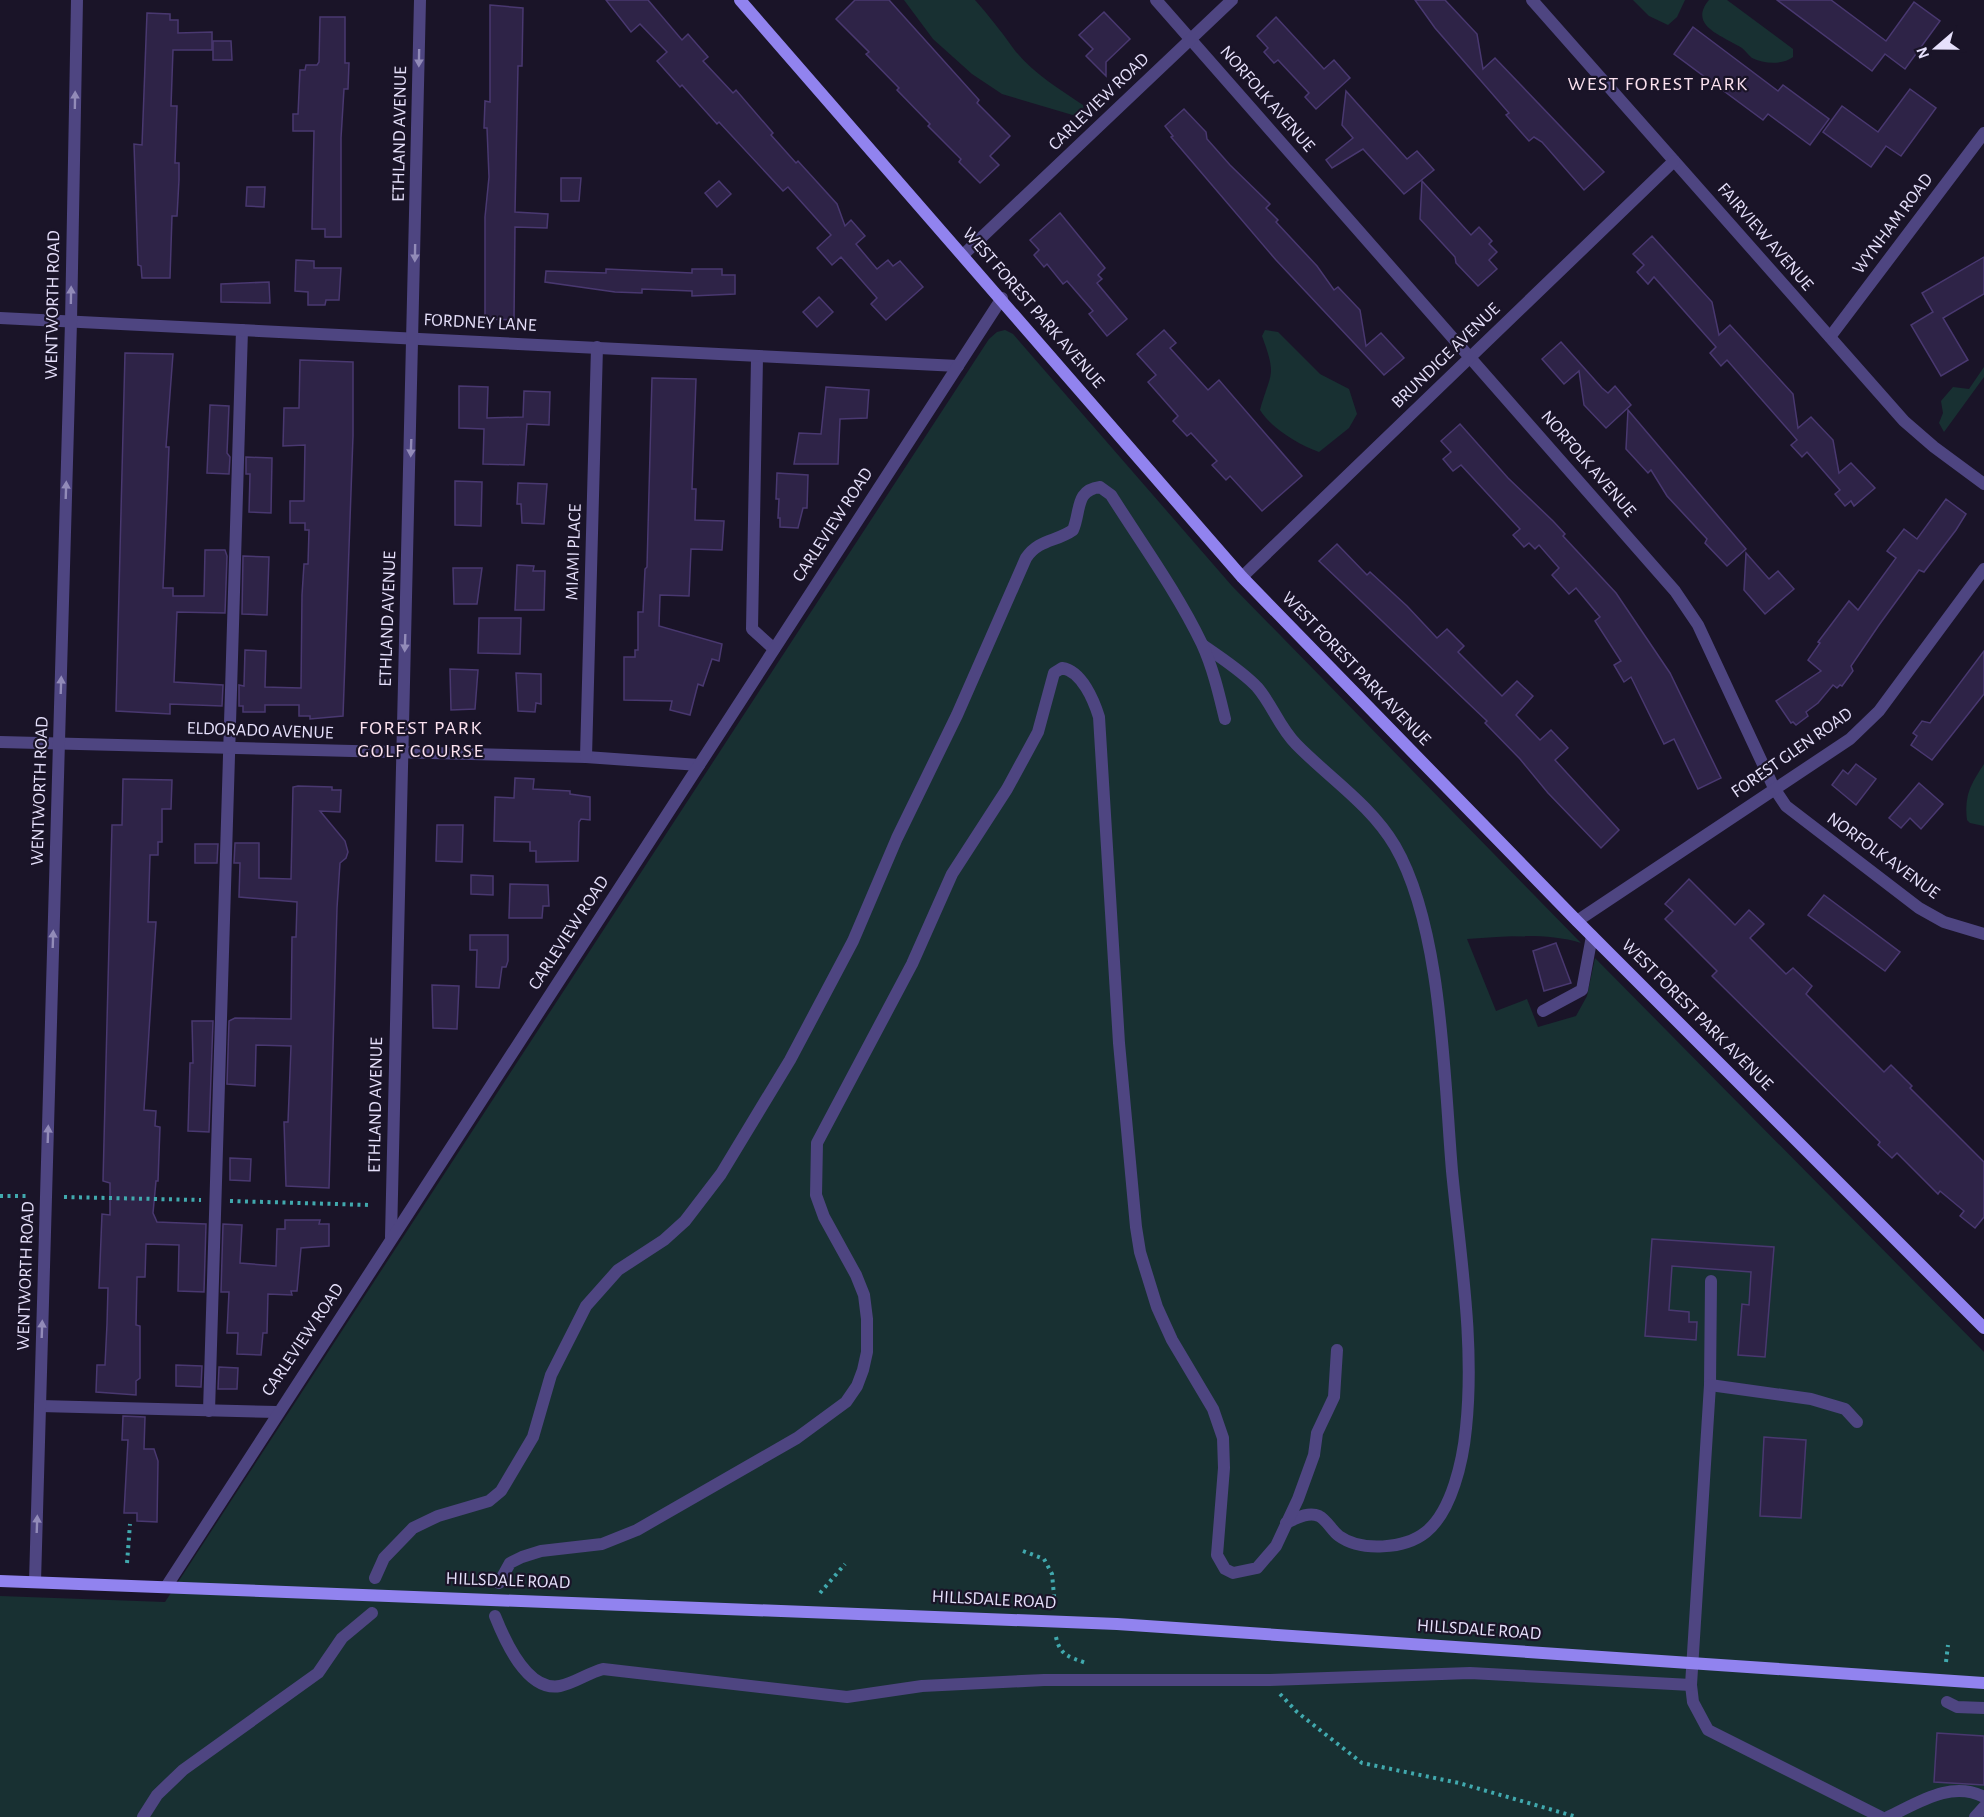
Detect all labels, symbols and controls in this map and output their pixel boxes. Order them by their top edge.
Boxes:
north arrow [1906,18,1966,78]
street label: NORFOLK AVENUE [1216,43,1318,156]
text: N [1913,45,1932,61]
one-way arrow [414,49,424,68]
street label: CARLEVIEW ROAD [1045,50,1153,154]
street label: ETHLAND AVENUE [390,66,410,202]
district label: WEST FOREST PARK [1567,74,1749,94]
one-way arrow [70,91,80,110]
street label: WYNHAM ROAD [1849,170,1937,278]
street label: FAIRVIEW AVENUE [1714,180,1817,294]
street label: WEST FOREST PARK AVENUE [959,225,1107,392]
street label: WENTWORTH ROAD [43,230,63,380]
one-way arrow [410,244,420,263]
one-way arrow [67,285,76,304]
street label: BRUNDIGE AVENUE [1388,300,1504,412]
street label: FORDNEY LANE [423,311,537,335]
street label: NORFOLK AVENUE [1537,408,1639,521]
one-way arrow [406,439,415,458]
street label: CARLEVIEW ROAD [790,465,876,585]
one-way arrow [62,480,71,499]
street label: MIAMI PLACE [563,503,585,601]
street label: ETHLAND AVENUE [377,551,399,687]
street label: WEST FOREST PARK AVENUE [1278,589,1434,749]
one-way arrow [400,634,410,653]
one-way arrow [56,675,66,694]
street label: FOREST GLEN ROAD [1728,705,1856,801]
street label: WENTWORTH ROAD [28,716,52,866]
district label: FOREST PARK GOLF COURSE [357,718,485,761]
street label: ELDORADO AVENUE [186,719,334,743]
street label: NORFOLK AVENUE [1823,809,1943,903]
street label: CARLEVIEW ROAD [526,873,612,993]
one-way arrow [49,929,58,948]
street label: WEST FOREST PARK AVENUE [1618,936,1776,1094]
street label: ETHLAND AVENUE [366,1037,386,1173]
one-way arrow [43,1124,53,1143]
street label: WENTWORTH ROAD [14,1201,38,1351]
street label: CARLEVIEW ROAD [259,1280,347,1400]
one-way arrow [38,1319,47,1338]
one-way arrow [32,1514,41,1533]
street label: HILLSDALE ROAD [445,1570,571,1592]
street label: HILLSDALE ROAD [931,1588,1057,1612]
street label: HILLSDALE ROAD [1416,1617,1542,1643]

